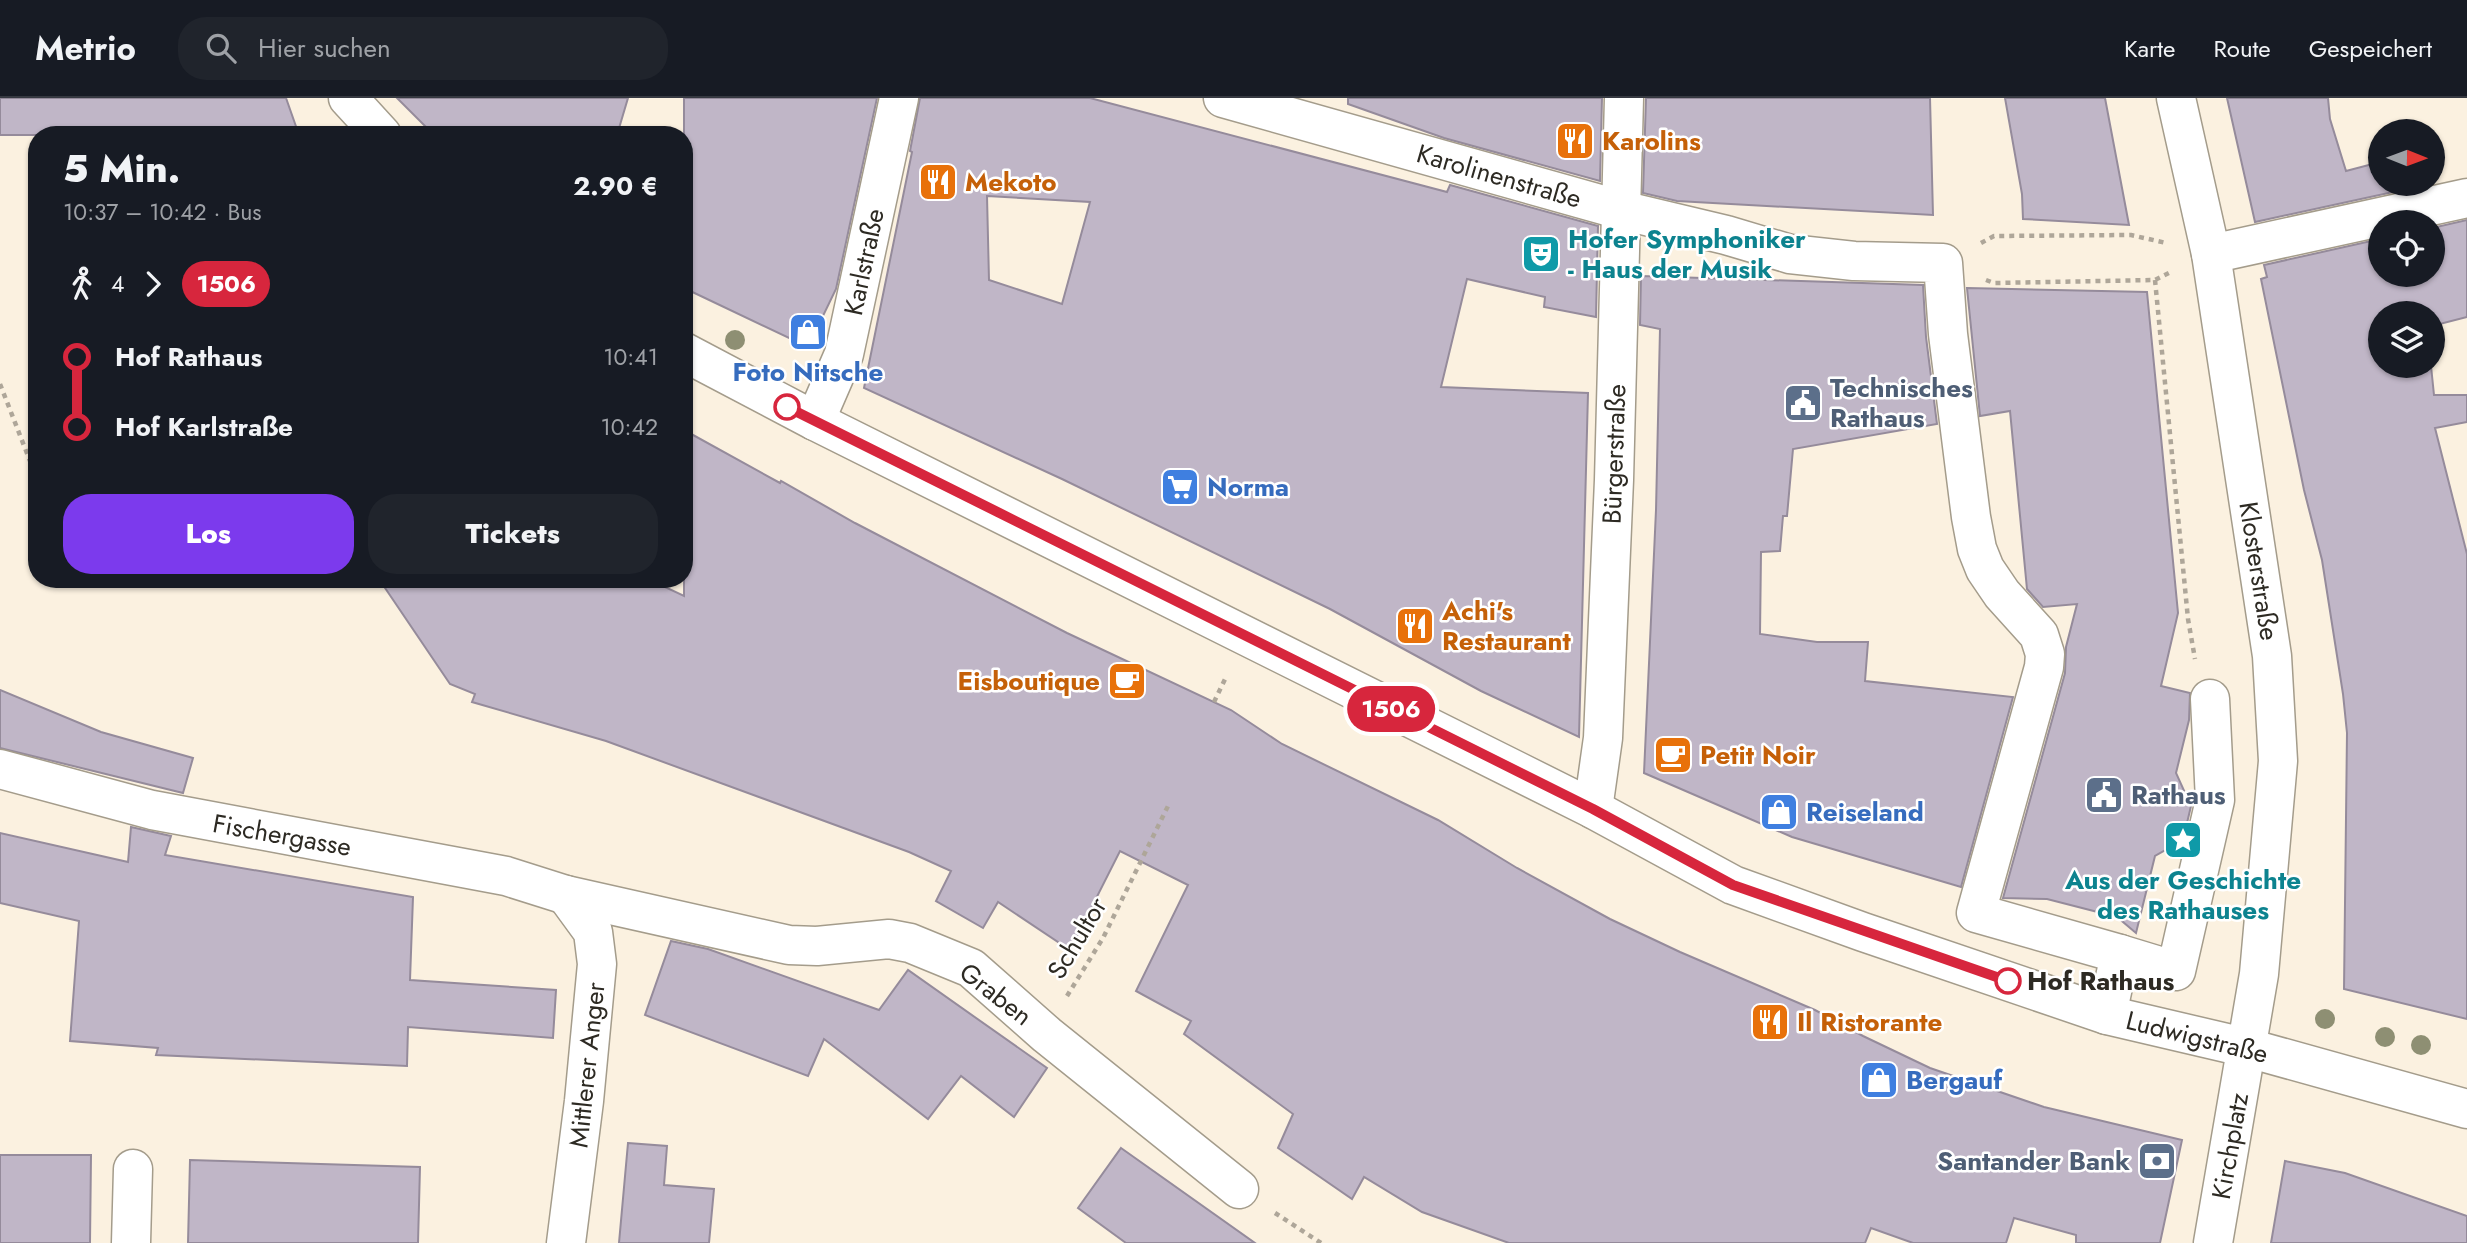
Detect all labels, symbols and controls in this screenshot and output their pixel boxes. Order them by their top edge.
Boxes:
search box [178,17,668,80]
text: Metrio [35,25,136,72]
icon: search [202,29,240,67]
text: Hier suchen [258,29,391,67]
text: Karte [2124,31,2175,66]
text: Route [2213,31,2271,66]
text: Gespeichert [2309,31,2432,66]
north arrow [2368,119,2445,196]
map controls [2368,119,2445,378]
restaurant icon: Karolins [1554,120,1596,162]
place label: Karolins [1602,122,1701,160]
street label: Karolinenstraße [1412,134,1586,218]
text: 5 Min. [63,141,180,196]
restaurant icon: Mekoto [917,161,959,203]
place label: Mekoto [965,163,1057,201]
text: 2.90 € [573,167,658,205]
text: 10:37 – 10:42 · Bus [63,195,262,229]
street label: Karlstraße [834,205,894,319]
button: locate [2368,210,2445,287]
place label: Hofer Symphoniker - Haus der Musik [1568,220,1806,288]
theatre icon: Hofer Symphoniker - Haus der Musik [1520,233,1562,275]
icon: walk [63,265,101,303]
icon: forward [134,265,172,303]
text: 1506 [196,266,256,301]
text: 4 [111,267,124,301]
button: layers [2368,301,2445,378]
shop icon: Foto Nitsche [787,311,829,353]
text: Hof Rathaus [115,338,262,376]
text: 10:41 [603,340,658,374]
place label: Foto Nitsche [733,353,884,391]
place label: Technisches Rathaus [1830,369,1973,437]
public building icon: Technisches Rathaus [1782,382,1824,424]
street label: Bürgerstraße [1593,383,1635,525]
unlabelled marker [774,394,800,420]
text: Hof Karlstraße [115,408,293,446]
text: 10:42 [600,410,658,444]
supermarket icon: Norma [1159,466,1201,508]
place label: Norma [1207,468,1289,506]
button: Los [63,494,354,574]
button: Tickets [368,494,658,574]
street label: Klosterstraße [2229,499,2289,643]
place label: Achi's Restaurant [1441,592,1571,660]
restaurant icon: Achi's Restaurant [1394,605,1436,647]
cafe icon: Eisboutique [1106,660,1148,702]
place label: Eisboutique [958,662,1100,700]
line badge: 1506 [1342,686,1440,732]
text: 1506 [1361,691,1421,726]
cafe icon: Petit Noir [1652,734,1694,776]
place label: Petit Noir [1700,736,1816,774]
public building icon: Rathaus [2083,774,2125,816]
place label: Rathaus [2131,776,2226,814]
shop icon: Reiseland [1758,791,1800,833]
place label: Reiseland [1806,793,1924,831]
street label: Fischergasse [210,804,354,866]
place icon: Aus der Geschichte des Rathauses [2162,819,2204,861]
place label: Aus der Geschichte des Rathauses [2064,861,2301,929]
street label: Schultor [1038,890,1116,986]
street label: Graben [951,953,1041,1035]
place label: Hof Rathaus [2027,962,2174,1000]
marker: Hof Rathaus [1995,968,2021,994]
street label: Mittlerer Anger [559,980,615,1150]
restaurant icon: Il Ristorante [1749,1001,1791,1043]
street label: Ludwigstraße [2122,1001,2272,1073]
place label: Il Ristorante [1797,1003,1943,1041]
shop icon: Bergauf [1858,1059,1900,1101]
place label: Bergauf [1906,1061,2003,1099]
street label: Kirchplatz [2202,1090,2258,1202]
bank icon: Santander Bank [2136,1140,2178,1182]
place label: Santander Bank [1937,1142,2130,1180]

